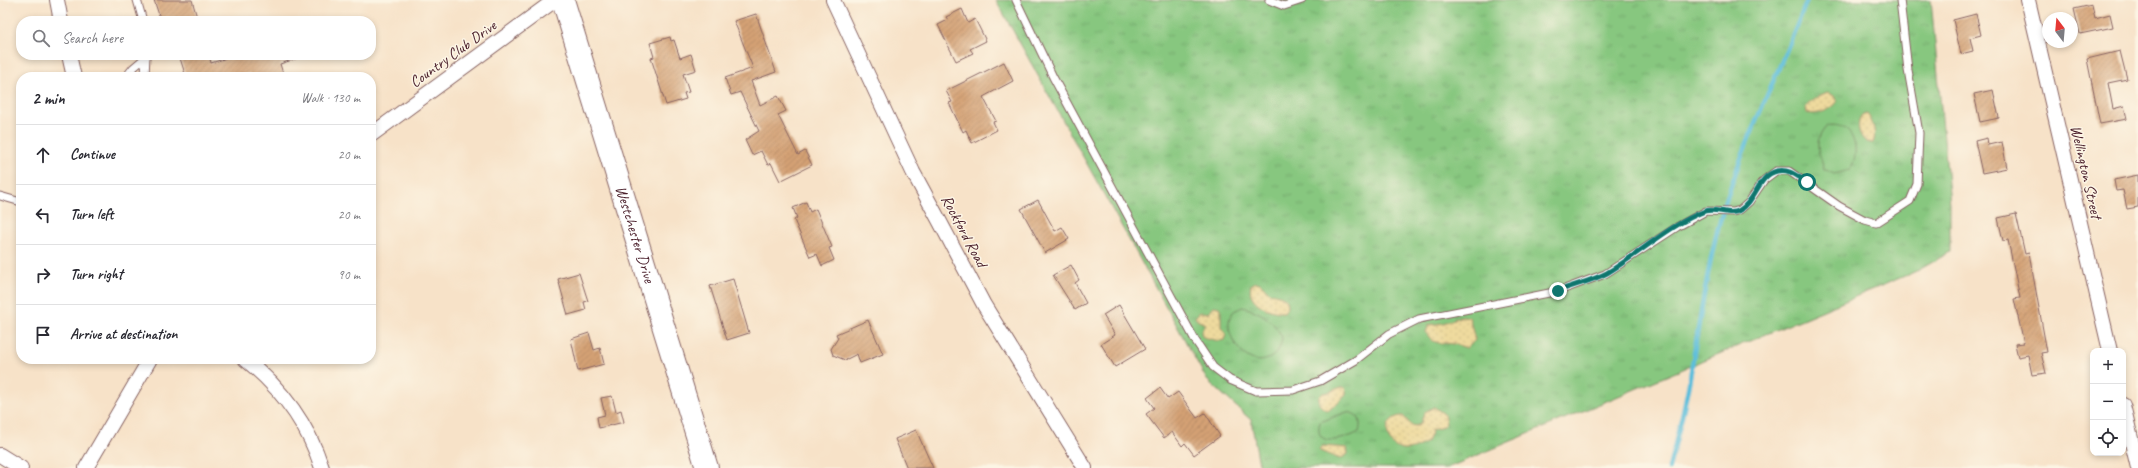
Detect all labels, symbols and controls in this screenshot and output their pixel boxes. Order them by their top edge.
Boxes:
north arrow [2042,12,2078,48]
street label: Country Club Drive [406,15,502,92]
search box [16,16,376,60]
icon: search [30,27,52,49]
text: Search here [62,29,123,48]
text: 2 min [32,88,65,109]
text: Walk · 130 m [301,90,360,106]
street label: Wellington Street [2066,123,2107,223]
icon: ahead [32,144,54,166]
text: Continue [70,145,115,164]
text: 20 m [338,147,360,163]
route start [1798,173,1816,191]
street label: Westchester Drive [611,183,660,287]
street label: Rockford Road [937,191,993,273]
icon: left [32,204,54,226]
text: Turn left [70,205,113,224]
text: 20 m [338,207,360,223]
icon: right [32,264,54,286]
text: Turn right [70,265,123,284]
text: 90 m [338,267,360,283]
route end [1549,282,1567,300]
icon: arrive [32,324,54,346]
text: Arrive at destination [70,325,177,344]
map controls [2090,348,2126,456]
button: + [2090,348,2126,384]
button: − [2090,384,2126,420]
button: locate [2090,420,2126,456]

